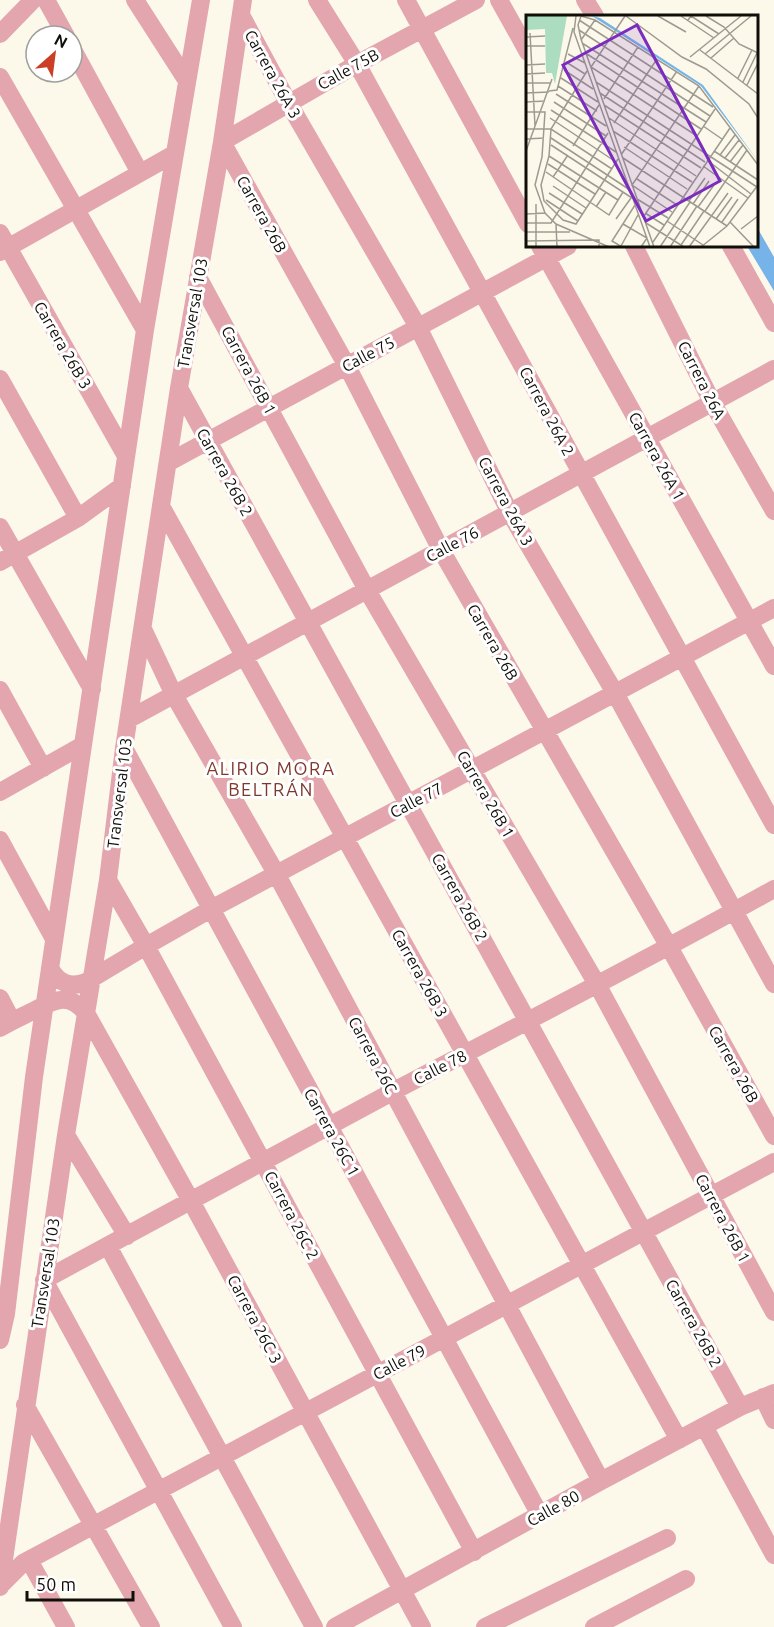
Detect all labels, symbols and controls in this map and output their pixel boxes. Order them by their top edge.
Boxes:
inset map [526,15,759,248]
north arrow [24,24,84,84]
street label: Carrera 26A 3 [241,27,305,121]
text: N [52,30,71,52]
street label: Calle 75B [314,45,382,93]
street label: Carrera 26B [233,172,291,256]
street label: Transversal 103 [173,257,211,369]
street label: Carrera 26B 3 [31,298,95,392]
street label: Carrera 26B 1 [218,323,280,417]
street label: Calle 75 [339,333,397,375]
street label: Carrera 26A [675,338,730,423]
street label: Carrera 26A 2 [516,363,578,459]
street label: Carrera 26A 1 [625,409,689,503]
street label: Carrera 26B 2 [193,425,257,519]
street label: Carrera 26A 3 [475,453,537,549]
street label: Calle 76 [423,523,481,565]
street label: Carrera 26B [464,601,522,683]
street label: Transversal 103 [103,737,135,849]
street label: Carrera 26B 1 [454,747,518,841]
district label: ALIRIO MORA BELTRÁN [207,758,335,799]
street label: Calle 77 [387,779,445,821]
street label: Carrera 26B 2 [428,850,492,944]
street label: Carrera 26B 3 [388,926,452,1020]
street label: Carrera 26C [345,1013,401,1097]
street label: Carrera 26B [705,1022,763,1106]
street label: Calle 78 [411,1046,469,1088]
street label: Carrera 26C 1 [300,1085,364,1179]
street label: Carrera 26C 2 [261,1168,323,1262]
street label: Carrera 26B 1 [692,1171,754,1265]
street label: Transversal 103 [27,1217,63,1329]
street label: Carrera 26C 3 [224,1272,286,1366]
street label: Carrera 26B 2 [662,1276,726,1370]
street label: Calle 79 [370,1341,428,1383]
street label: Calle 80 [524,1486,582,1530]
scale bar [27,1564,134,1602]
text: 50 m [36,1574,76,1594]

